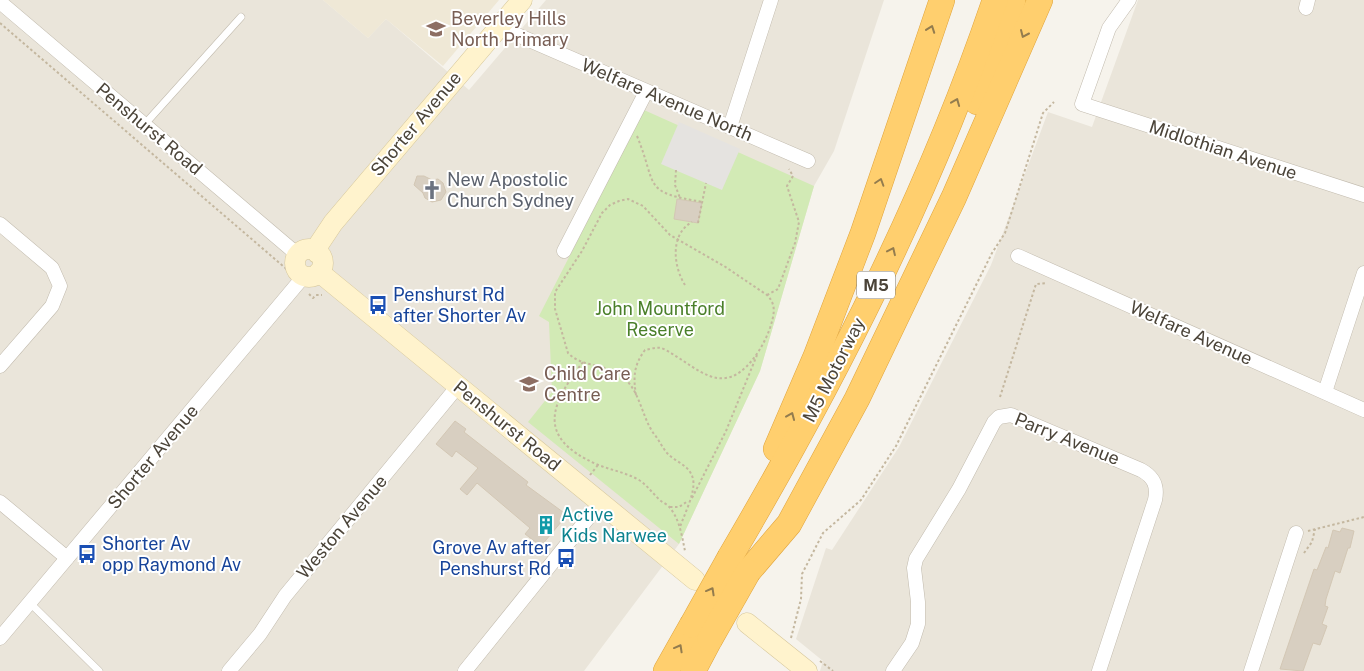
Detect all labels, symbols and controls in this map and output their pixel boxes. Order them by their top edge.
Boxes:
place label: Beverley Hills North Primary [451,8,569,50]
school or university icon: Beverley Hills North Primary [425,18,447,40]
one-way arrow [925,25,935,34]
one-way arrow [1020,29,1030,38]
street label: Welfare Avenue North [578,54,756,145]
street label: Shorter Avenue [366,67,465,180]
street label: Penshurst Road [92,78,207,179]
one-way arrow [950,98,960,107]
street label: Midlothian Avenue [1146,116,1300,183]
place label: New Apostolic Church Sydney [447,169,575,211]
church icon: New Apostolic Church Sydney [421,179,443,201]
one-way arrow [874,179,884,187]
one-way arrow [886,247,896,256]
road number: M5 [857,272,895,298]
place label: Penshurst Rd after Shorter Av [393,284,526,326]
bus stop icon: Penshurst Rd after Shorter Av [367,294,389,316]
street label: Welfare Avenue [1127,296,1256,369]
park label: John Mountford Reserve [595,298,725,340]
street label: M5 Motorway [798,314,869,426]
place label: Child Care Centre [544,363,631,405]
school or university icon: Child Care Centre [518,373,540,395]
street label: Penshurst Road [450,376,565,475]
street label: Shorter Avenue [103,400,202,513]
street label: Parry Avenue [1012,408,1123,469]
one-way arrow [784,412,795,421]
street label: Weston Avenue [292,471,391,583]
place label: Active Kids Narwee [561,504,667,546]
building icon: Active Kids Narwee [535,514,557,536]
place label: Shorter Av opp Raymond Av [102,533,241,575]
place label: Grove Av after Penshurst Rd [432,537,551,579]
bus stop icon: Shorter Av opp Raymond Av [76,543,98,565]
bus stop icon: Grove Av after Penshurst Rd [555,547,577,569]
one-way arrow [705,587,715,596]
one-way arrow [673,644,683,653]

